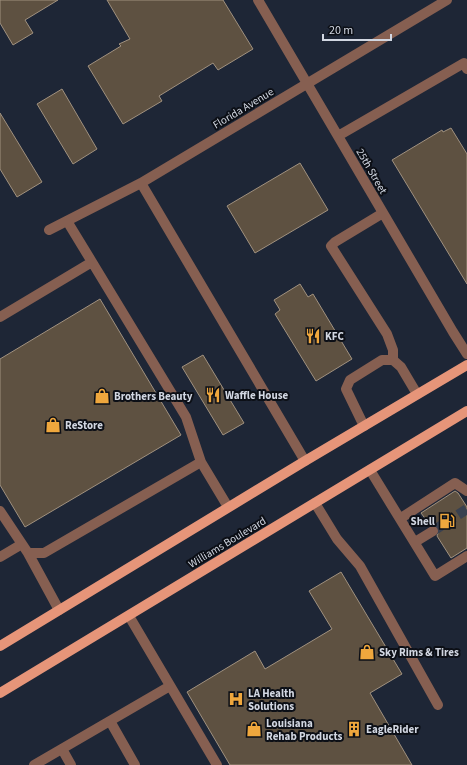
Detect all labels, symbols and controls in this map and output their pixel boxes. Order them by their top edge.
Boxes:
scale bar [323,16,391,42]
text: 20 m [329,22,353,39]
street label: Florida Avenue [210,84,277,132]
street label: 25th Street [352,146,391,197]
restaurant icon: KFC [304,327,322,345]
place label: KFC [325,329,344,344]
restaurant icon: Waffle House [204,386,222,404]
shop icon: Brothers Beauty [93,387,111,405]
place label: Waffle House [225,388,289,403]
place label: Brothers Beauty [114,389,193,404]
shop icon: ReStore [44,416,62,434]
place label: ReStore [65,418,103,433]
fuel station icon: Shell [438,512,456,530]
street label: Williams Boulevard [186,513,269,572]
place label: Shell [411,514,436,529]
shop icon: Sky Rims & Tires [358,643,376,661]
place label: Sky Rims & Tires [379,645,459,660]
place label: LA Health Solutions [248,686,295,714]
hospital icon: LA Health Solutions [227,690,245,708]
place label: Louisiana Rehab Products [266,716,343,744]
shop icon: Louisiana Rehab Products [245,720,263,738]
building icon: EagleRider [345,720,363,738]
place label: EagleRider [366,722,419,737]

